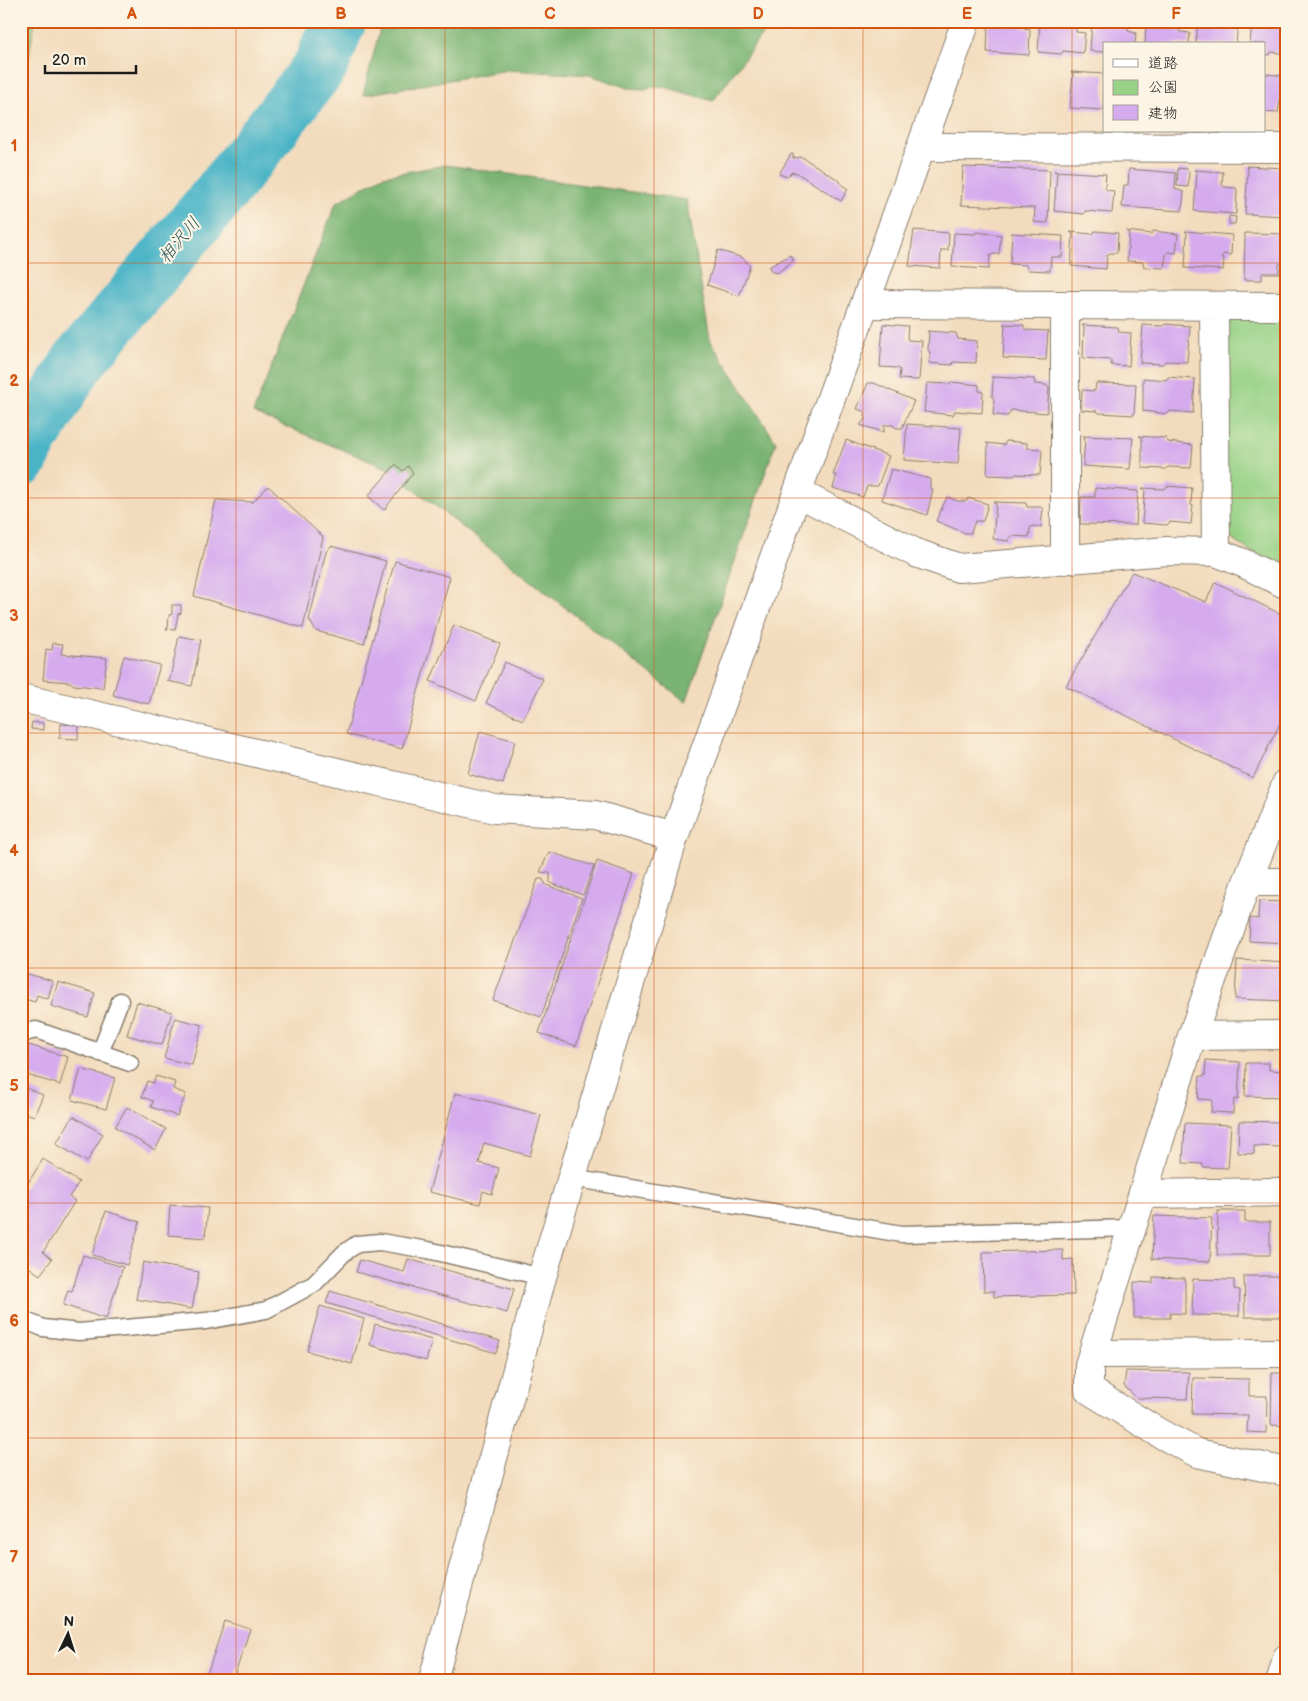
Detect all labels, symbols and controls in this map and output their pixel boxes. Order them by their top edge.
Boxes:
text: A [126,5,137,24]
text: B [335,5,347,24]
text: C [544,5,556,24]
text: D [752,5,764,24]
text: E [962,5,972,24]
text: F [1171,5,1181,24]
scale bar [45,42,136,74]
legend [1103,42,1266,132]
text: 20 m [52,51,86,70]
text: 道路 [1148,54,1178,73]
text: 公園 [1148,78,1178,97]
text: 建物 [1148,104,1178,123]
text: 1 [11,137,17,156]
water label: 相沢川 [154,213,205,268]
text: 2 [9,372,19,391]
text: 3 [9,607,19,626]
text: 4 [9,842,19,861]
text: 5 [9,1077,19,1096]
text: 6 [9,1312,19,1331]
text: 7 [10,1548,19,1567]
north arrow [42,1608,92,1658]
text: N [63,1613,75,1630]

